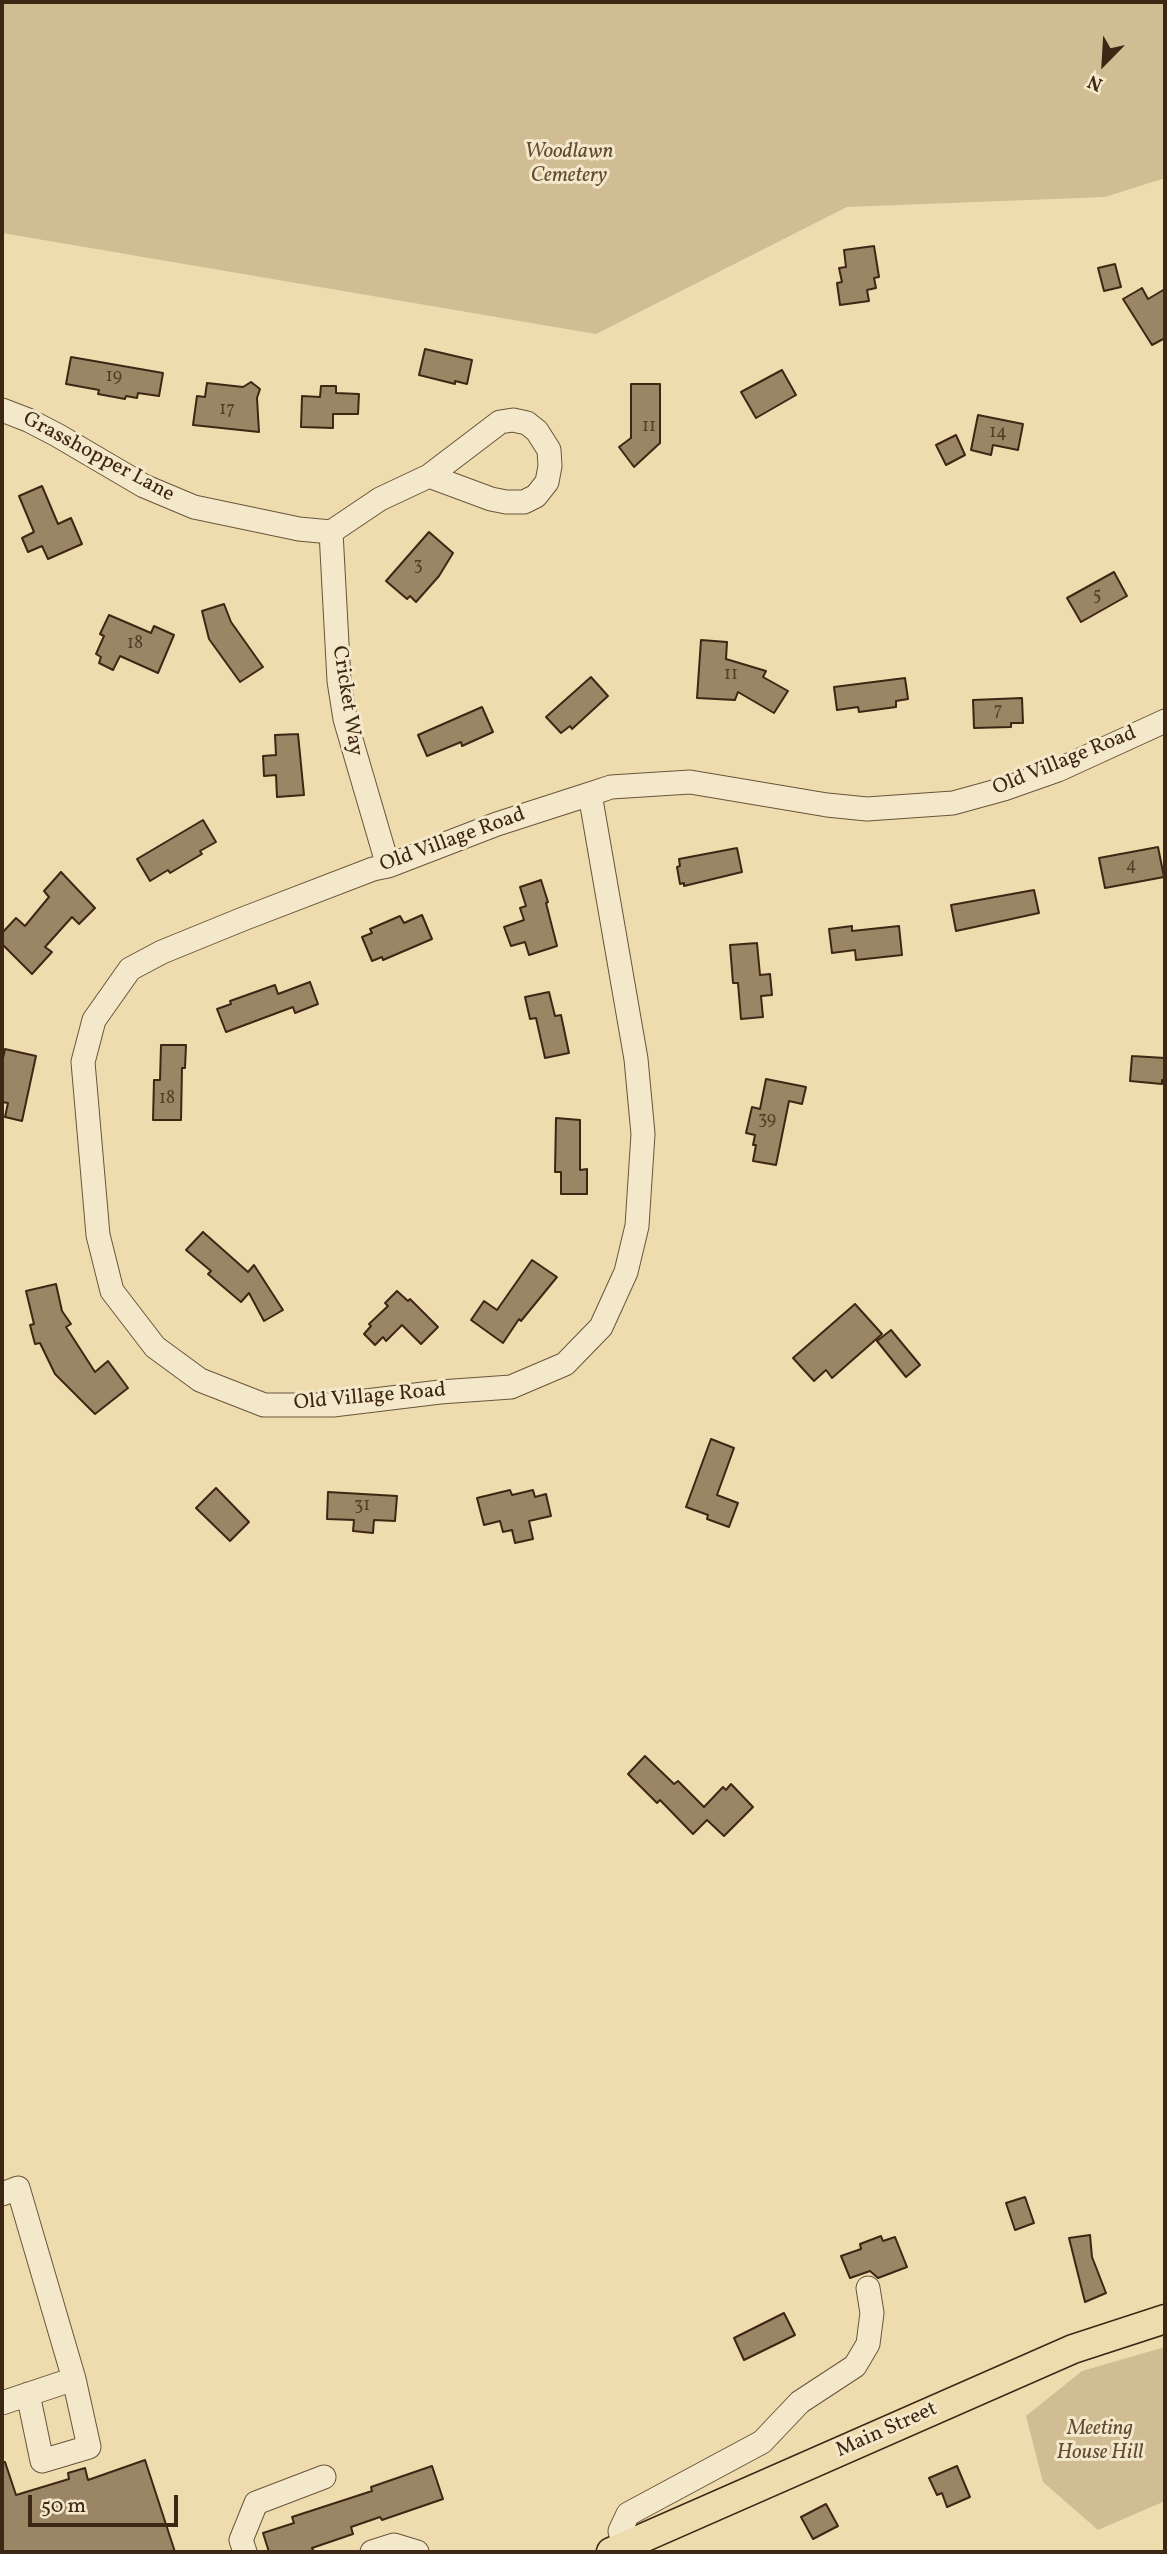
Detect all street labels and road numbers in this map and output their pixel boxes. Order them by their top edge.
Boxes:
street label: Grasshopper Lane [18,407,178,509]
street label: Cricket Way [325,644,367,758]
street label: Old Village Road [990,722,1140,802]
street label: Old Village Road [377,803,529,879]
street label: Old Village Road [293,1379,447,1417]
street label: Main Street [832,2398,942,2464]

